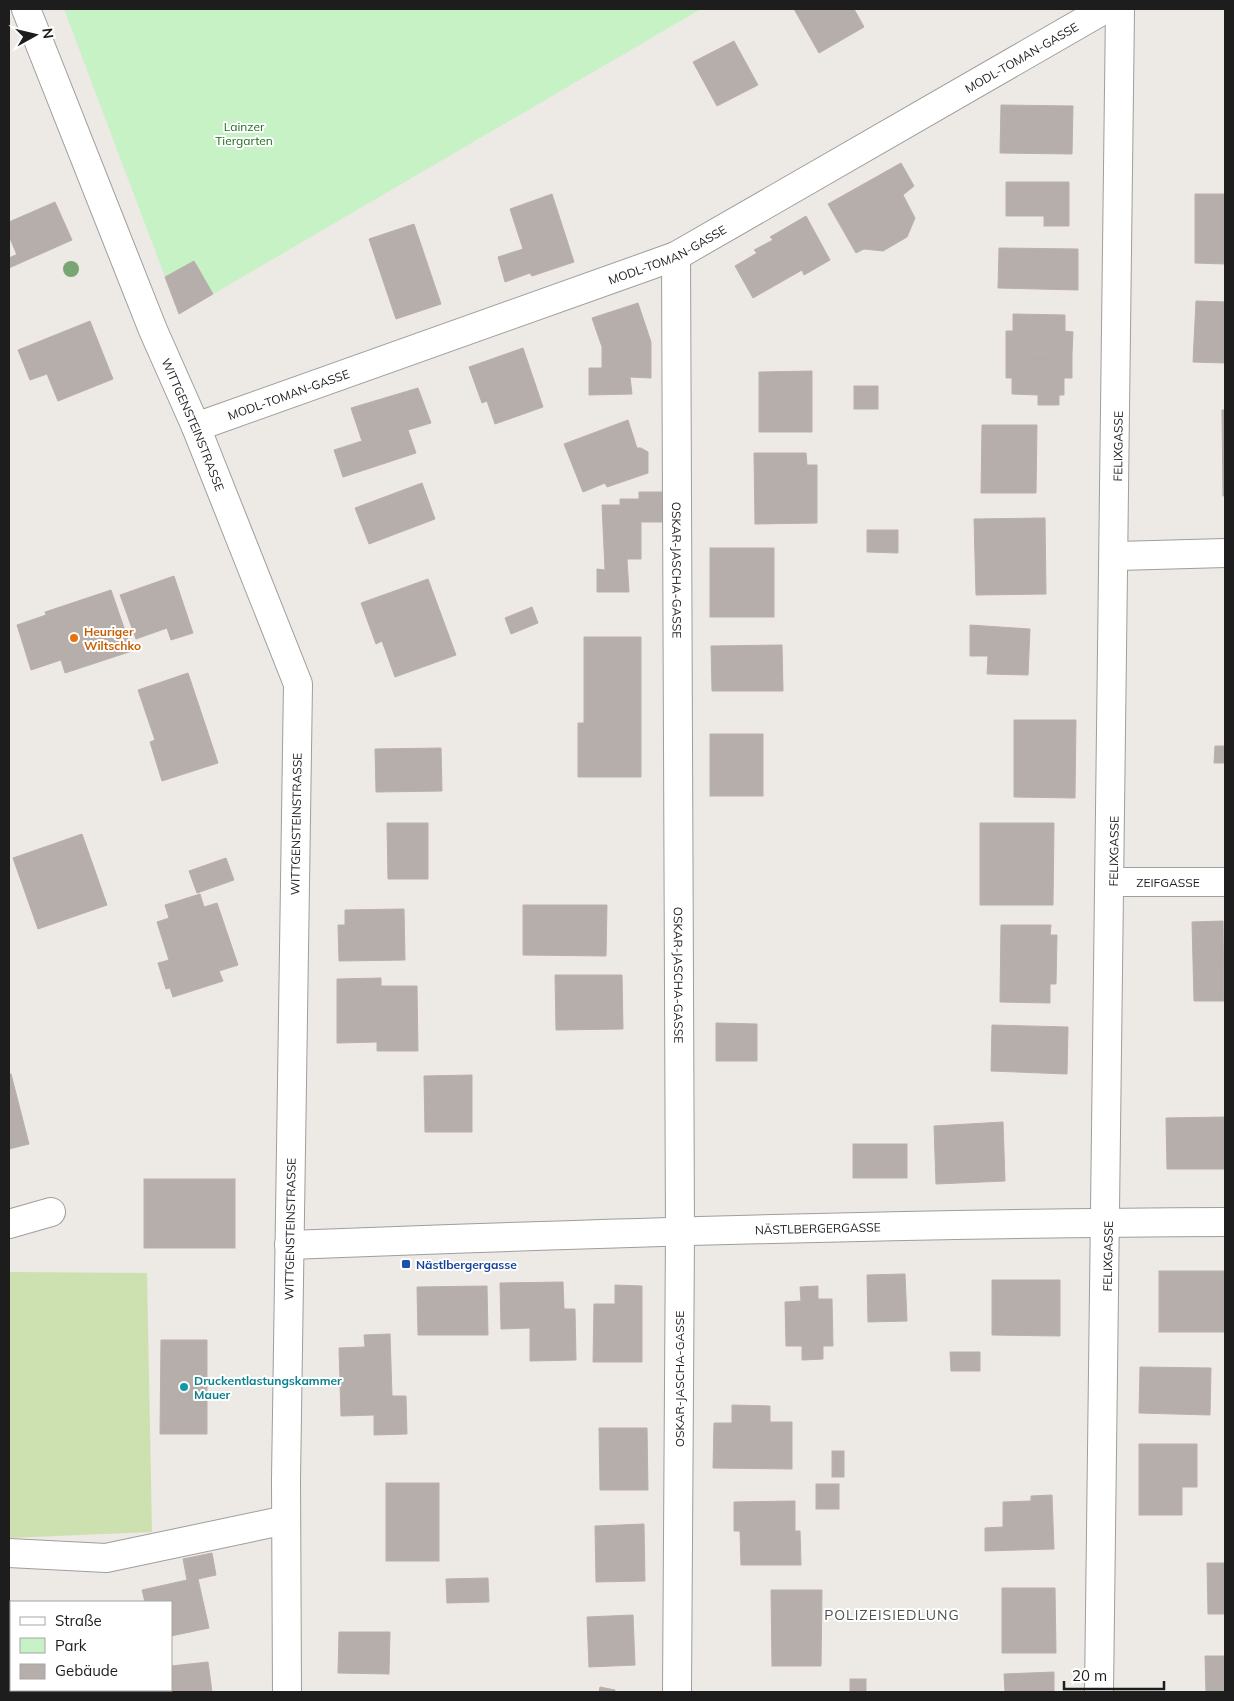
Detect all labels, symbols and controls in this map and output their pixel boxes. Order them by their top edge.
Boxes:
north arrow [10,10,60,60]
street label: MODL-TOMAN-GASSE [962,19,1081,96]
text: N [38,27,58,40]
park label: Lainzer Tiergarten [215,119,273,148]
street label: MODL-TOMAN-GASSE [606,221,729,287]
street label: WITTGENSTEINSTRASSE [159,356,228,493]
street label: MODL-TOMAN-GASSE [226,366,351,423]
street label: FELIXGASSE [1110,411,1125,481]
street label: OSKAR-JASCHA-GASSE [670,502,685,638]
place label: Heuriger Wiltschko [84,624,141,653]
marker: Heuriger Wiltschko [68,632,80,644]
street label: WITTGENSTEINSTRASSE [287,753,305,895]
street label: FELIXGASSE [1105,816,1121,886]
street label: ZEIFGASSE [1136,875,1200,890]
street label: OSKAR-JASCHA-GASSE [671,907,687,1043]
street label: WITTGENSTEINSTRASSE [281,1158,299,1300]
street label: NÄSTLBERGERGASSE [755,1219,881,1237]
street label: FELIXGASSE [1099,1221,1115,1291]
place label: Nästlbergergasse [416,1257,517,1272]
marker: Nästlbergergasse [400,1258,412,1270]
street label: OSKAR-JASCHA-GASSE [672,1311,687,1447]
place label: Druckentlastungskammer Mauer [194,1373,342,1402]
marker: Druckentlastungskammer Mauer [178,1381,190,1393]
legend [10,1601,172,1691]
district label: POLIZEISIEDLUNG [824,1606,960,1624]
text: Straße [55,1611,102,1630]
text: Park [55,1636,87,1655]
scale bar [1064,1658,1164,1690]
text: Gebäude [55,1661,118,1680]
text: 20 m [1072,1666,1107,1685]

